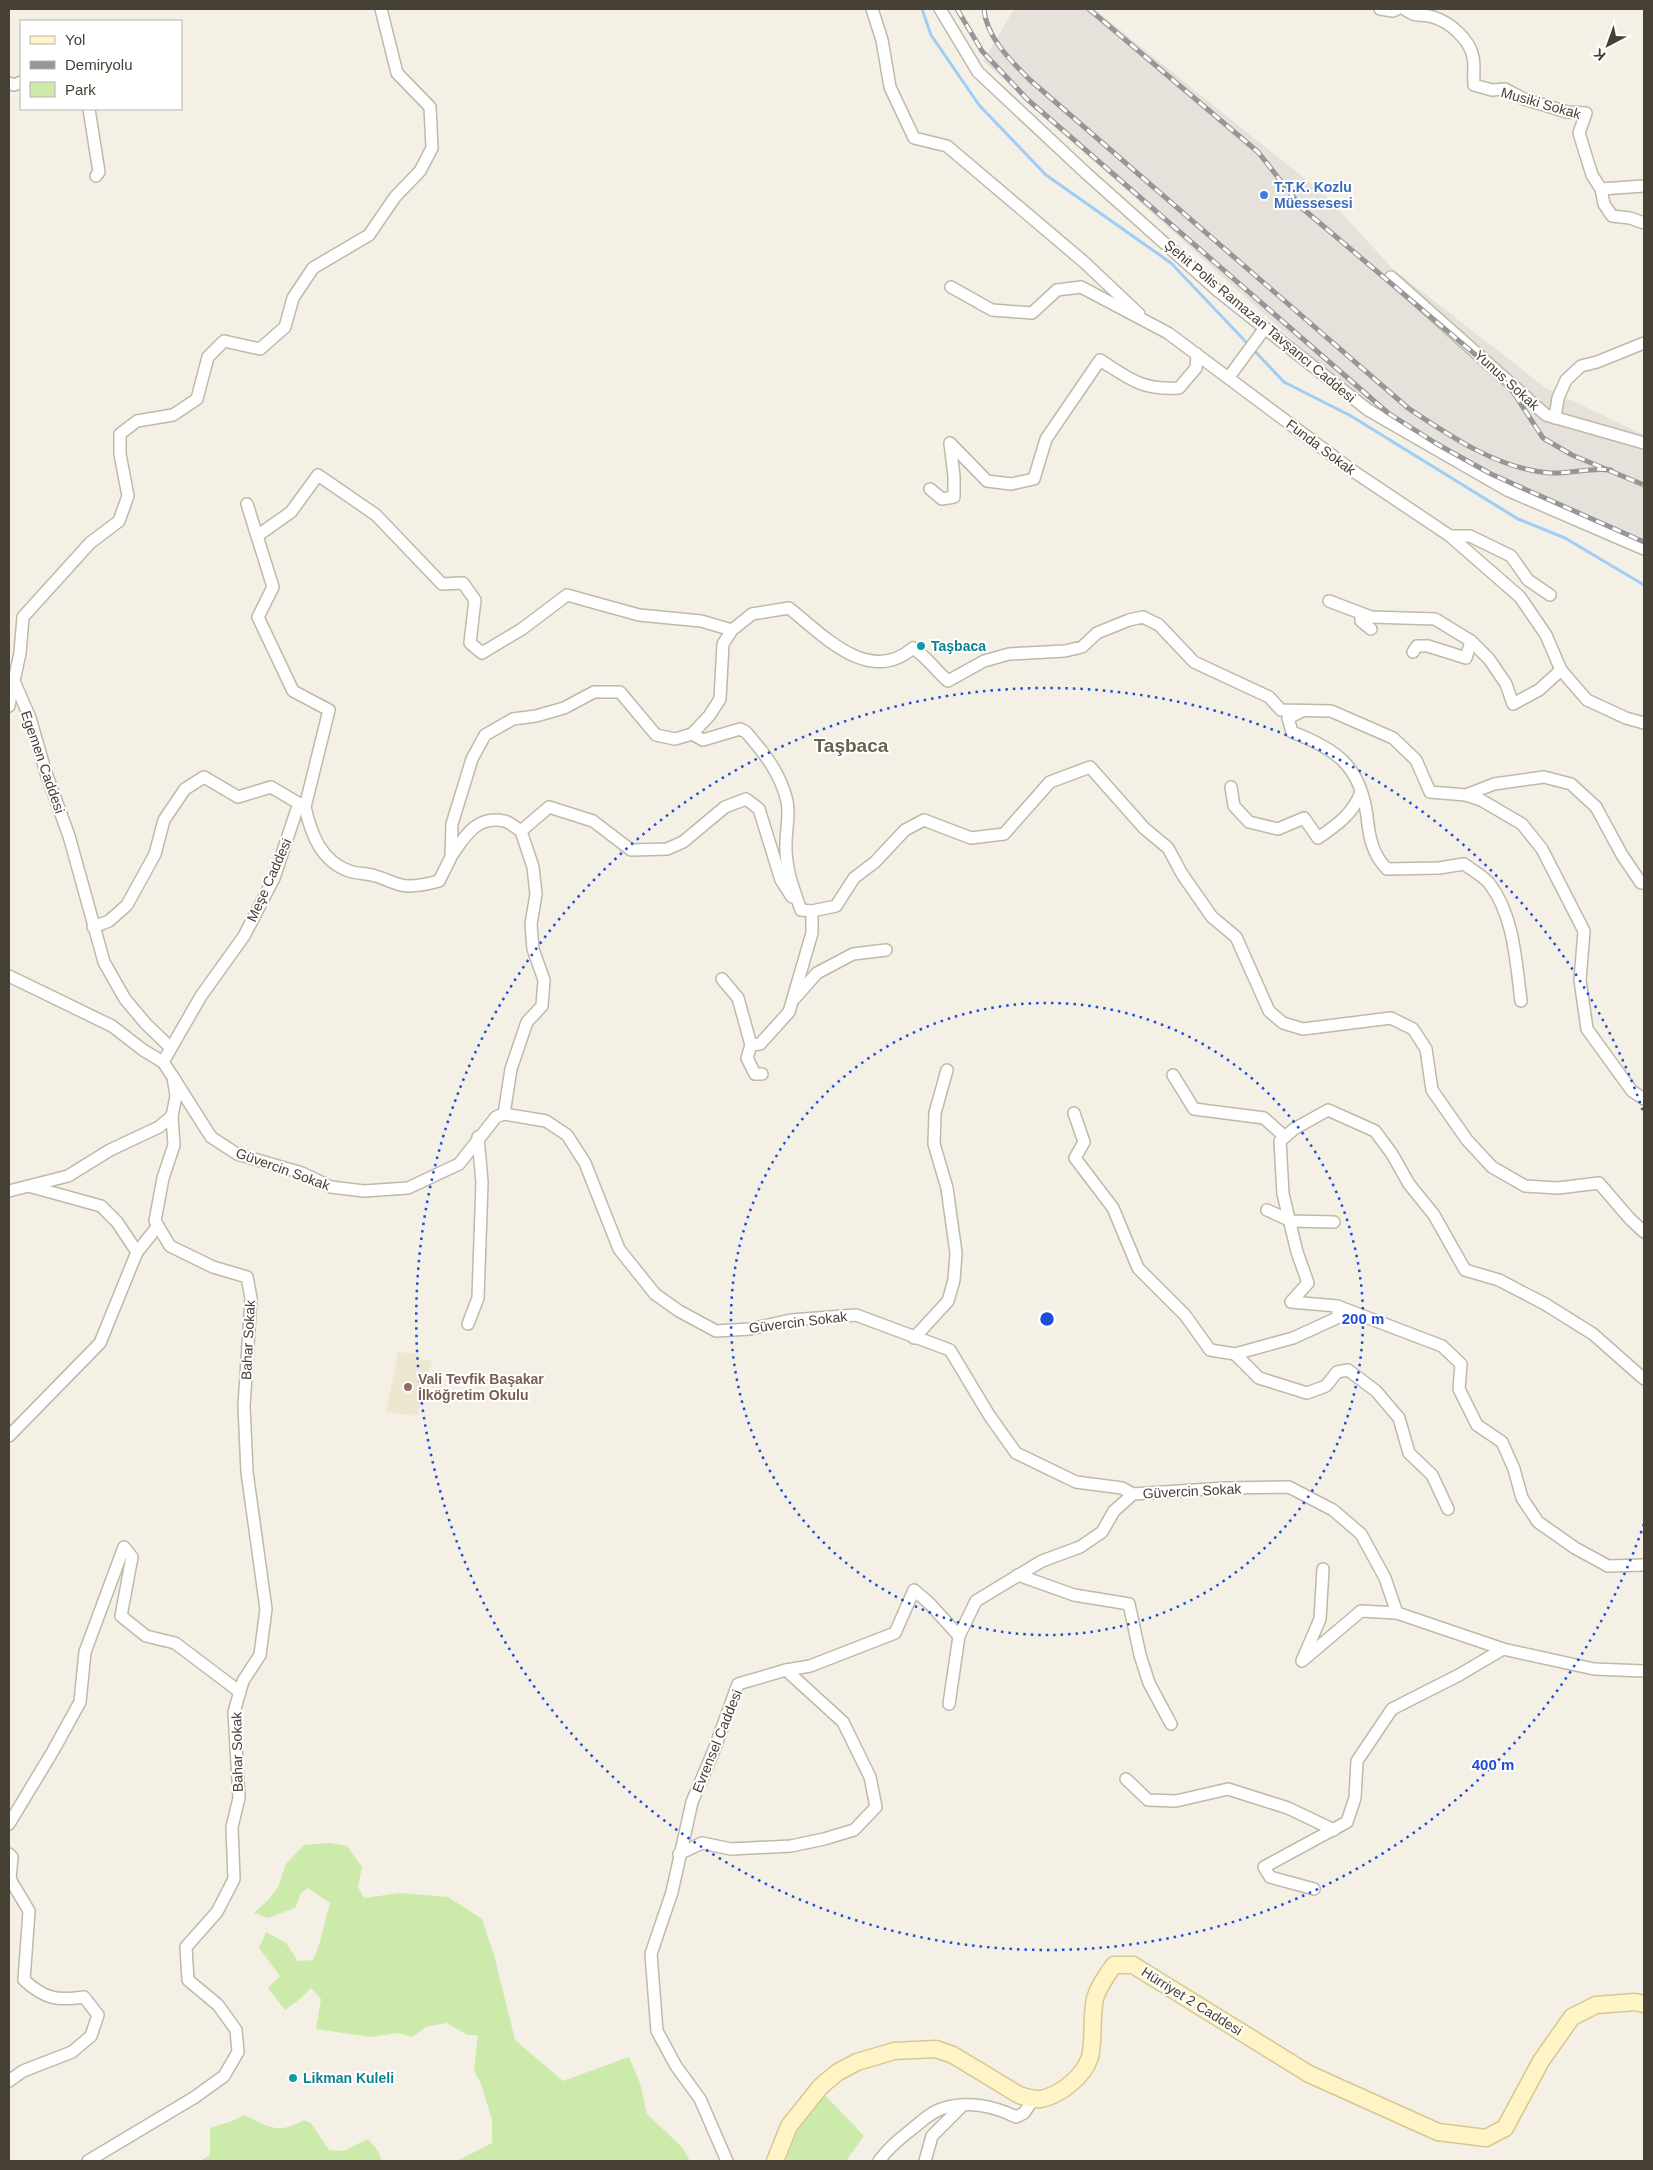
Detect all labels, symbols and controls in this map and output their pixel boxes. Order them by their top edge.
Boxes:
legend [20,20,182,110]
north arrow [1583,20,1633,70]
text: Yol [65,31,85,48]
text: K [1590,45,1609,64]
text: Demiryolu [65,56,133,73]
text: Park [65,81,96,98]
street label: Musiki Sokak [1499,84,1584,122]
place label: T.T.K. Kozlu Müessesesi [1274,179,1353,211]
marker: T.T.K. Kozlu Müessesesi [1258,189,1270,201]
street label: Şehit Polis Ramazan Tavşancı Caddesi [1161,236,1359,406]
street label: Yunus Sokak [1471,347,1543,414]
street label: Funda Sokak [1283,416,1360,479]
place label: Taşbaca [931,638,986,654]
marker: Taşbaca [915,640,927,652]
street label: Egemen Caddesi [18,709,68,815]
district label: Taşbaca [814,735,889,756]
street label: Meşe Caddesi [243,836,295,924]
street label: Güvercin Sokak [234,1145,333,1194]
street label: Bahar Sokak [238,1299,258,1380]
street label: Güvercin Sokak [748,1308,849,1336]
centre of rings [1038,1310,1056,1328]
text: 200 m [1342,1310,1384,1327]
place label: Vali Tevfik Başakar İlköğretim Okulu [418,1371,544,1403]
marker: Vali Tevfik Başakar İlköğretim Okulu [402,1381,414,1393]
street label: Güvercin Sokak [1142,1480,1243,1502]
street label: Evrensel Caddesi [689,1687,745,1795]
street label: Bahar Sokak [228,1711,246,1792]
text: 400 m [1472,1756,1514,1773]
street label: Hürriyet 2 Caddesi [1139,1963,1245,2039]
place label: Likman Kuleli [303,2070,394,2086]
marker: Likman Kuleli [287,2072,299,2084]

